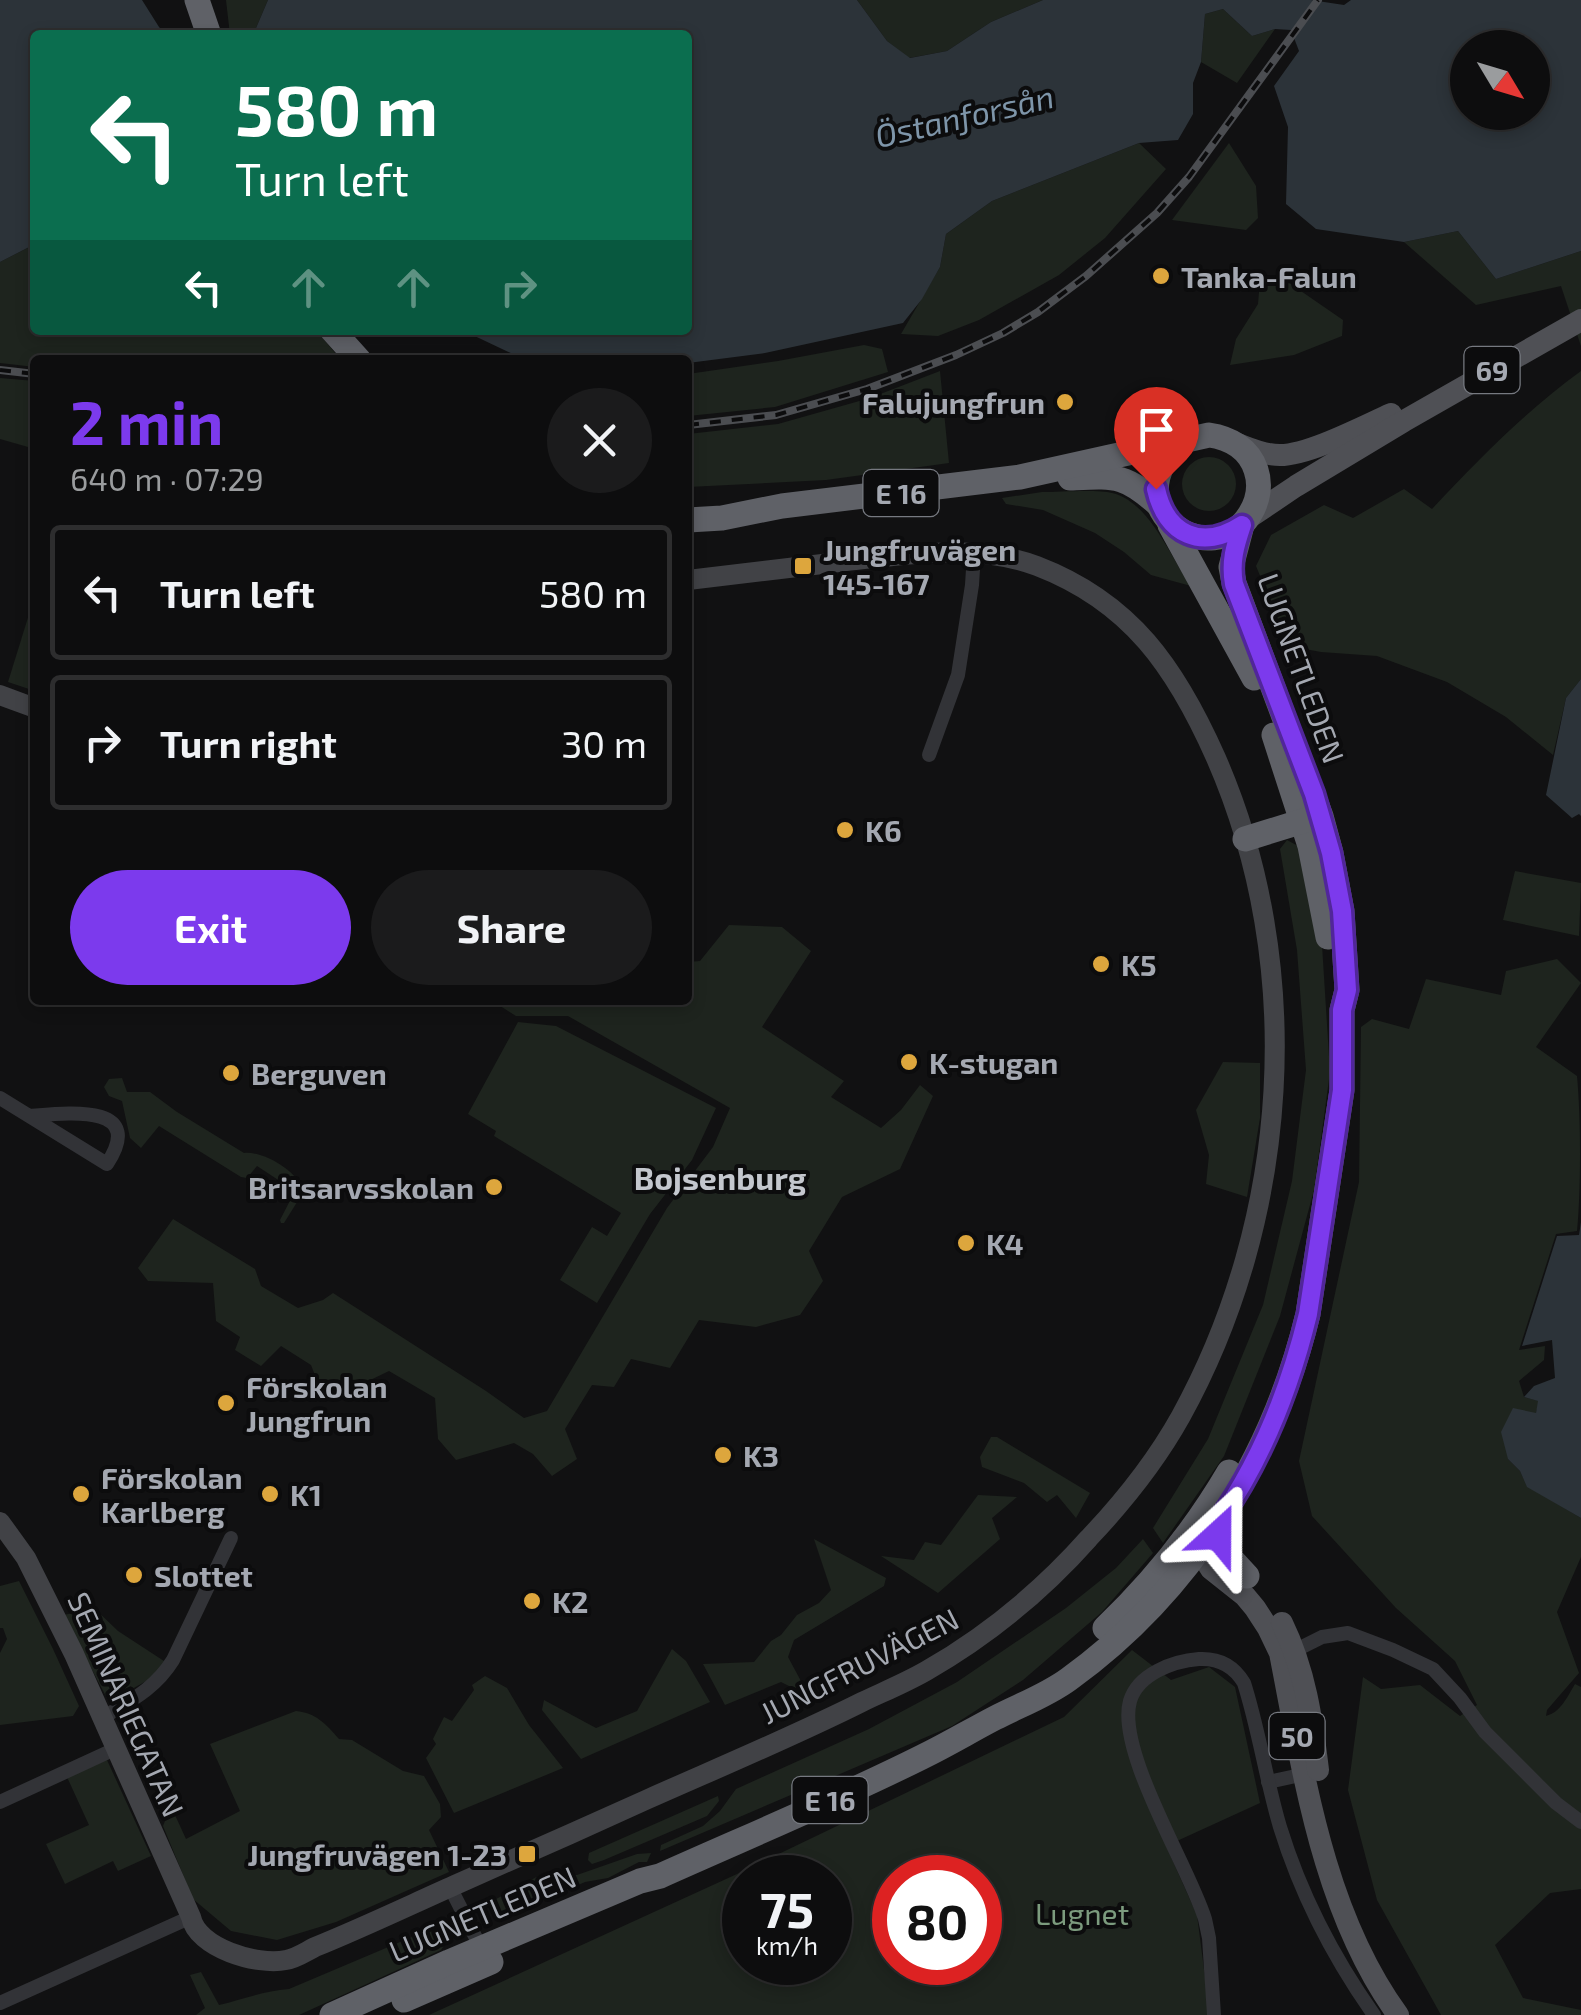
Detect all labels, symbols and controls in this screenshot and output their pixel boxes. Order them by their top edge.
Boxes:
north arrow [1450,30,1550,130]
map controls [1450,30,1550,130]
text: 580 m [235,66,438,150]
icon: left [70,70,200,200]
water label: Östanforsån [871,76,1057,155]
text: Turn left [235,151,409,205]
place label: Tanka-Falun [1181,258,1357,294]
icon: left [176,260,231,315]
icon: ahead [281,260,336,315]
icon: ahead [386,260,441,315]
icon: right [491,260,546,315]
marker: Tanka-Falun [1150,265,1172,287]
road number: 69 [1464,347,1520,393]
place label: Falujungfrun [862,384,1045,420]
text: 2 min [70,385,223,457]
pin [1114,387,1199,490]
button: close [547,388,652,493]
marker: Falujungfrun [1054,391,1076,413]
icon: arrive [1129,402,1184,457]
text: 640 m · 07:29 [70,459,264,497]
road number: E 16 [864,470,938,516]
place label: Jungfruvägen 145-167 [823,531,1016,601]
marker: Jungfruvägen 145-167 [792,555,814,577]
icon: left [75,565,130,620]
street label: LUGNETLEDEN [1251,568,1353,768]
text: Turn left [160,570,315,616]
text: 580 m [539,570,647,616]
icon: right [75,715,130,770]
text: Turn right [160,720,337,766]
text: 30 m [561,720,647,766]
place label: K6 [865,812,902,848]
marker: K6 [834,819,856,841]
button: Exit [70,870,351,985]
button: Share [371,870,652,985]
place label: K5 [1121,946,1157,982]
marker: K5 [1090,953,1112,975]
place label: K-stugan [929,1044,1058,1080]
marker: K-stugan [898,1051,920,1073]
place label: Berguven [251,1055,387,1091]
marker: Berguven [220,1062,242,1084]
district label: Bojsenburg [634,1158,807,1196]
place label: Britsarvsskolan [248,1169,474,1205]
marker: Britsarvsskolan [483,1176,505,1198]
place label: K4 [986,1225,1024,1261]
marker: K4 [955,1232,977,1254]
place label: Förskolan Jungfrun [246,1368,388,1438]
marker: Förskolan Jungfrun [215,1392,237,1414]
place label: K3 [743,1437,779,1473]
marker: K3 [712,1444,734,1466]
place label: Förskolan Karlberg [101,1459,243,1529]
place label: K1 [290,1476,322,1512]
marker: Förskolan Karlberg [70,1483,92,1505]
marker: K1 [259,1483,281,1505]
position arrow [1166,1483,1270,1587]
place label: Slottet [154,1557,253,1593]
marker: Slottet [123,1564,145,1586]
place label: K2 [552,1583,588,1619]
street label: SEMINARIEGATAN [61,1586,193,1822]
marker: K2 [521,1590,543,1612]
street label: JUNGFRUVÄGEN [754,1600,964,1730]
road number: 50 [1270,1713,1324,1759]
road number: E 16 [792,1777,868,1823]
place label: Jungfruvägen 1-23 [248,1836,507,1872]
marker: Jungfruvägen 1-23 [516,1843,538,1865]
speed limit sign: 80 [872,1855,1002,1985]
street label: LUGNETLEDEN [383,1858,581,1968]
text: 75 [760,1878,814,1938]
park label: Lugnet [1035,1895,1129,1931]
text: km/h [756,1930,818,1960]

